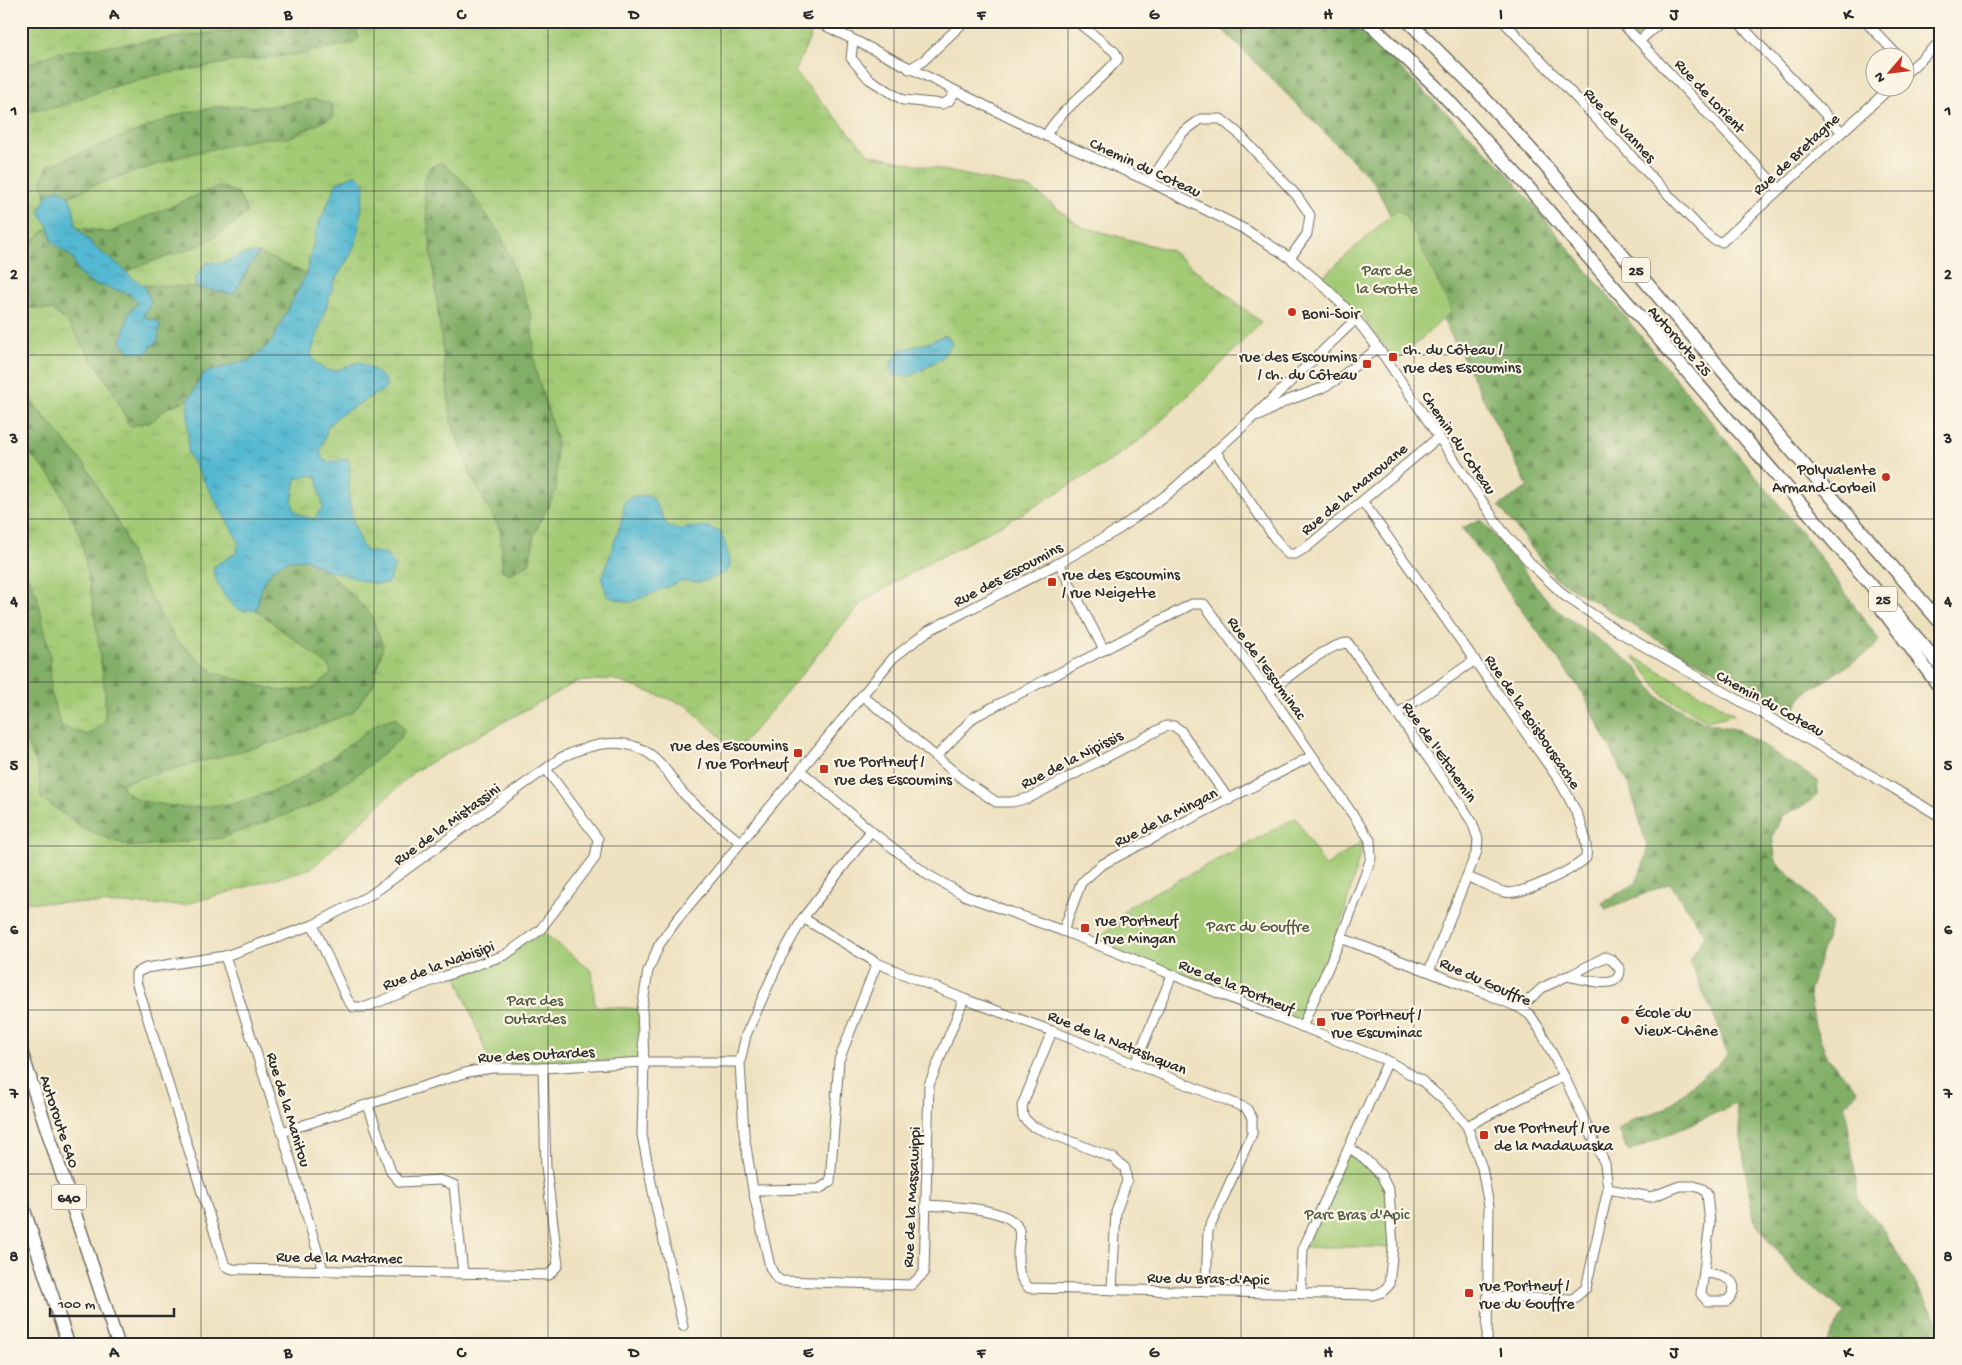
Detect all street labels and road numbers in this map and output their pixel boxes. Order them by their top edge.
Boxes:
street label: Rue de Lorient [1669,56,1749,140]
street label: Rue de Vannes [1578,85,1660,169]
street label: Rue de Bretagne [1750,110,1845,201]
street label: Chemin du Coteau [1086,135,1204,203]
road number: 25 [1622,258,1650,282]
street label: Autoroute 25 [1642,303,1714,382]
street label: Chemin du Coteau [1416,389,1499,500]
street label: Rue de la Manouane [1298,440,1413,541]
street label: Rue des Escoumins [951,539,1067,613]
road number: 25 [1869,586,1897,612]
street label: Rue de l'Escuminac [1221,614,1309,725]
street label: Rue de la Boisbouscache [1479,652,1584,794]
street label: Chemin du Coteau [1712,668,1827,743]
street label: Rue de l'Etchemin [1396,699,1480,807]
street label: Rue de la Nipissis [1018,727,1128,795]
street label: Rue de la Mistassini [391,781,505,871]
street label: Rue de la Mingan [1112,785,1222,853]
street label: Rue de la Nabisipi [381,938,498,996]
street label: Rue du Gouffre [1436,955,1534,1012]
street label: Rue de la Portneuf [1175,956,1297,1021]
street label: Rue de la Natashquan [1044,1008,1189,1081]
street label: Rue des Outardes [477,1044,596,1069]
street label: Rue de la Manitou [260,1050,313,1170]
street label: Autoroute 640 [34,1073,82,1171]
street label: Rue de la Massawippi [900,1126,927,1268]
road number: 640 [52,1184,86,1210]
street label: Rue de la Matamec [276,1249,403,1270]
street label: Rue du Bras-d'Apic [1147,1270,1270,1291]

